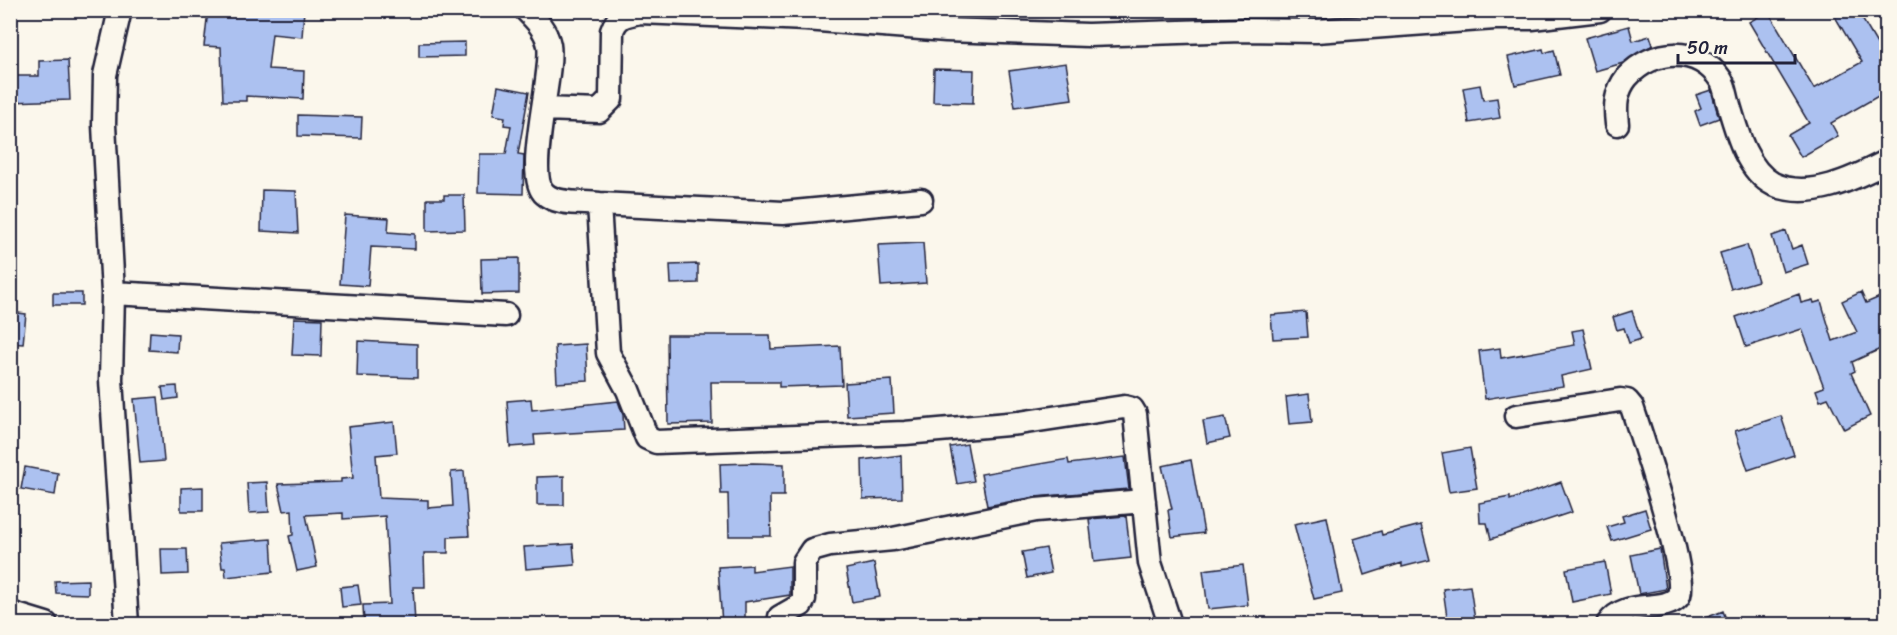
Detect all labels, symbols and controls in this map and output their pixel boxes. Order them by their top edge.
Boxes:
scale bar [1678,27,1795,65]
text: 50 m [1687,32,1728,64]

